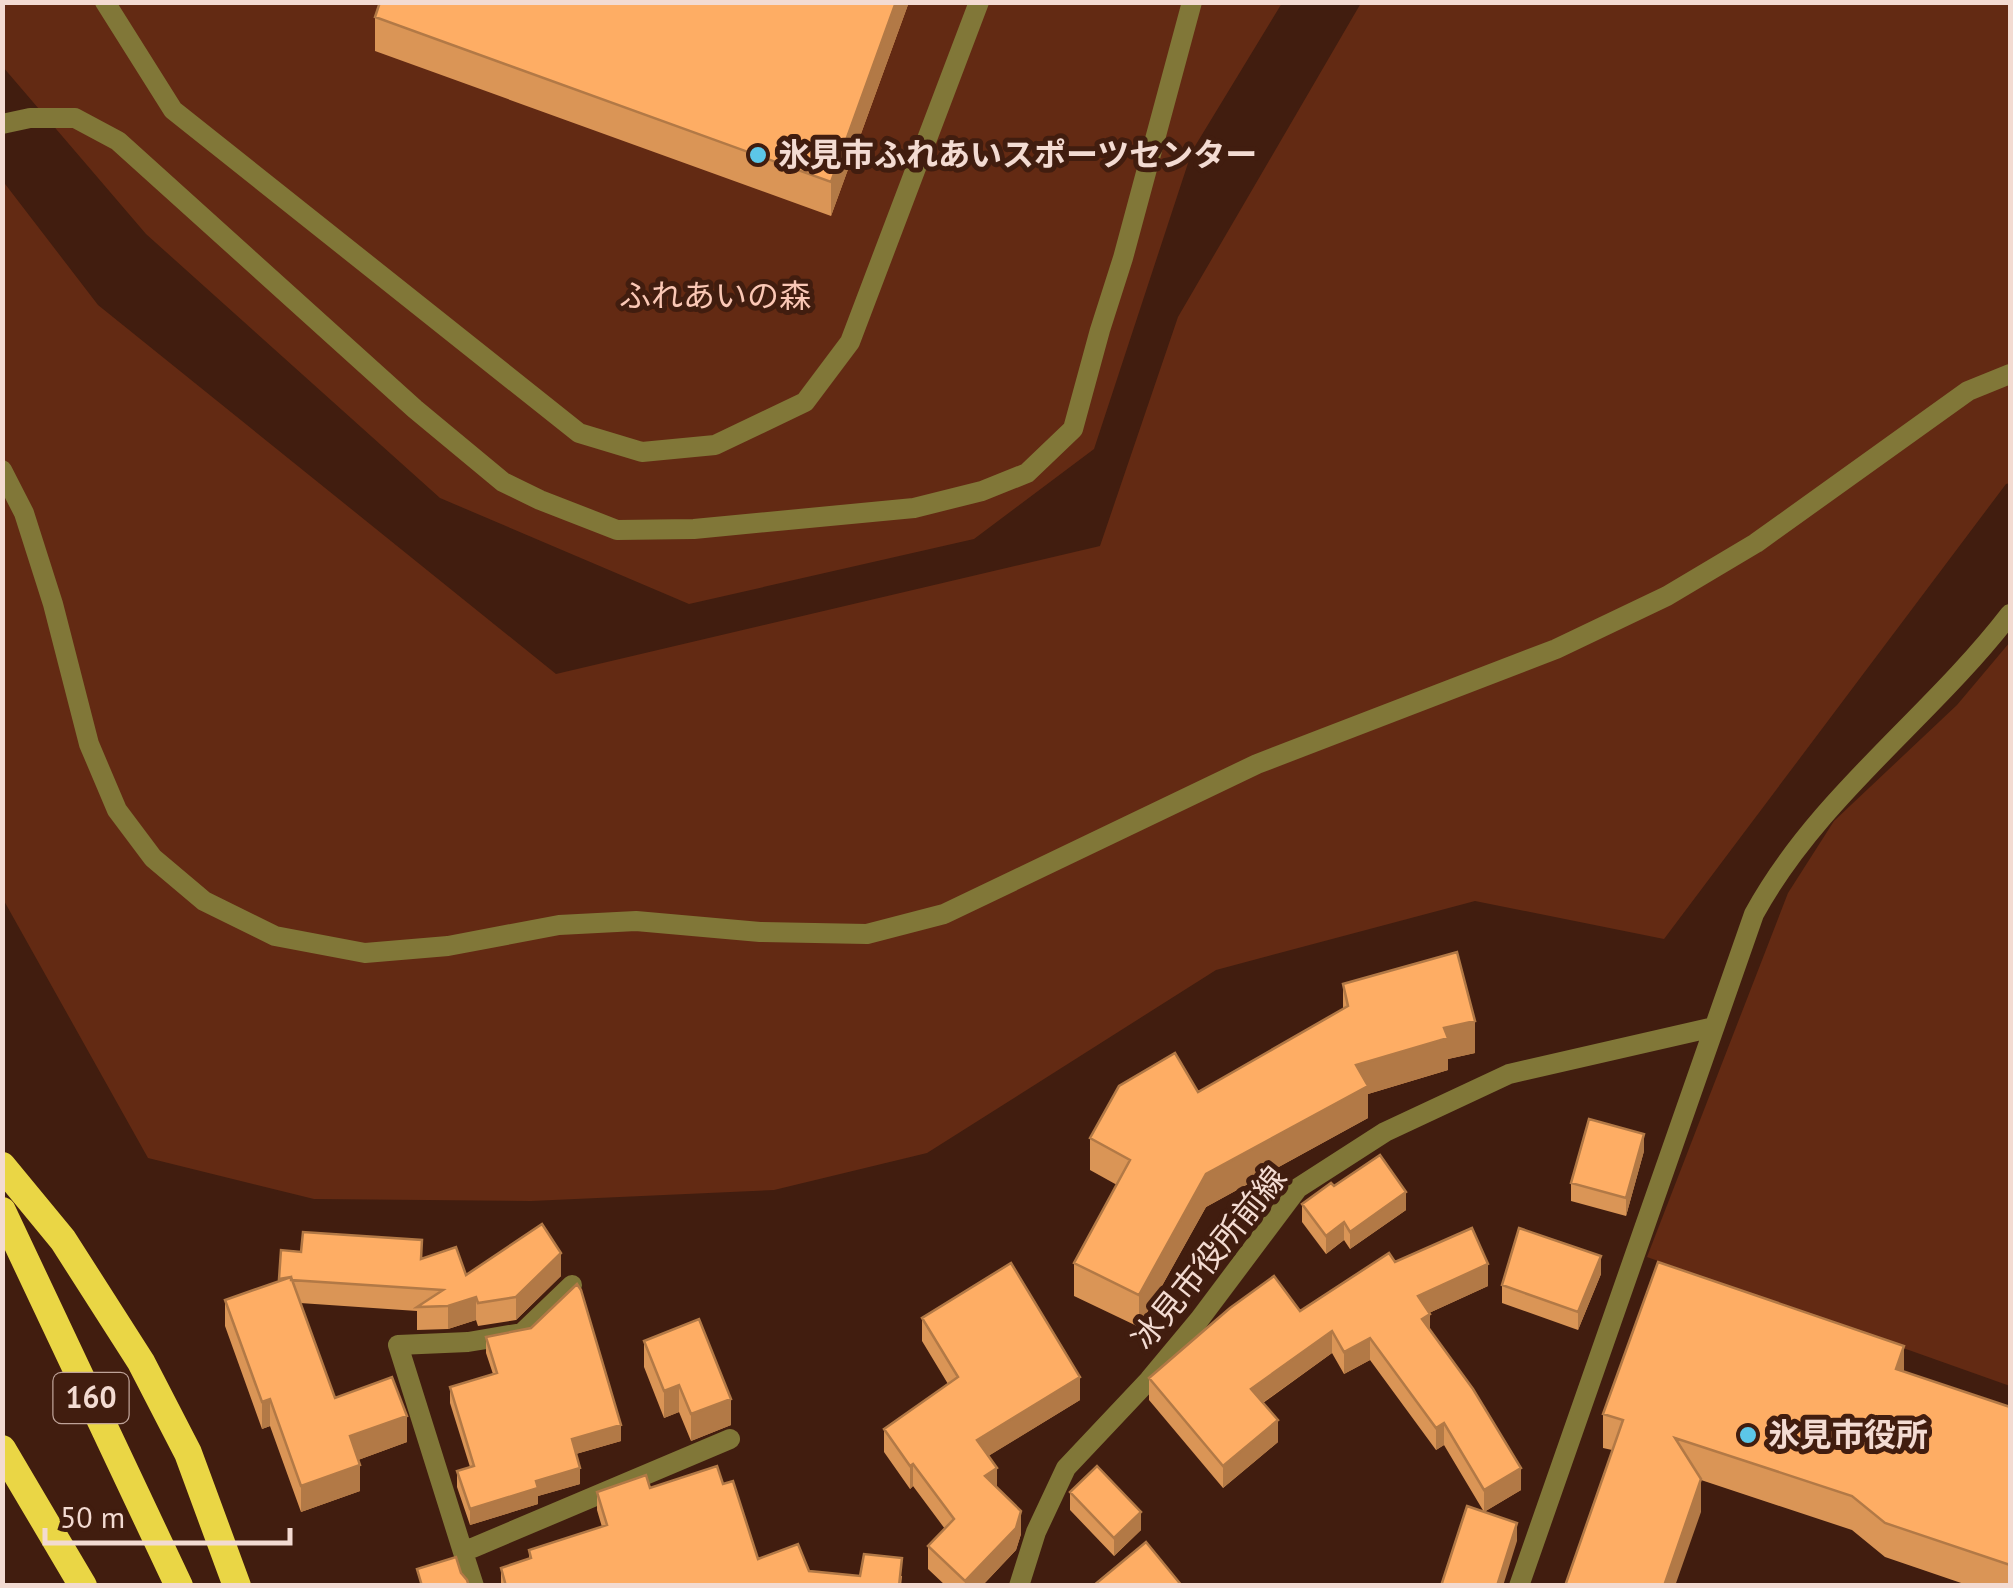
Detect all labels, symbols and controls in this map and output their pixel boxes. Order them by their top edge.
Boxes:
place label: 氷見市ふれあいスポーツセンター [778,133,1257,175]
marker: 氷見市ふれあいスポーツセンター [747,144,769,166]
park label: ふれあいの森 [619,274,811,316]
street label: 冰見市役所前線 [1121,1157,1295,1358]
road number: 160 [54,1373,128,1423]
place label: 氷見市役所 [1768,1413,1928,1455]
marker: 氷見市役所 [1737,1424,1759,1446]
scale bar [45,1483,290,1545]
text: 50 m [60,1497,125,1536]

